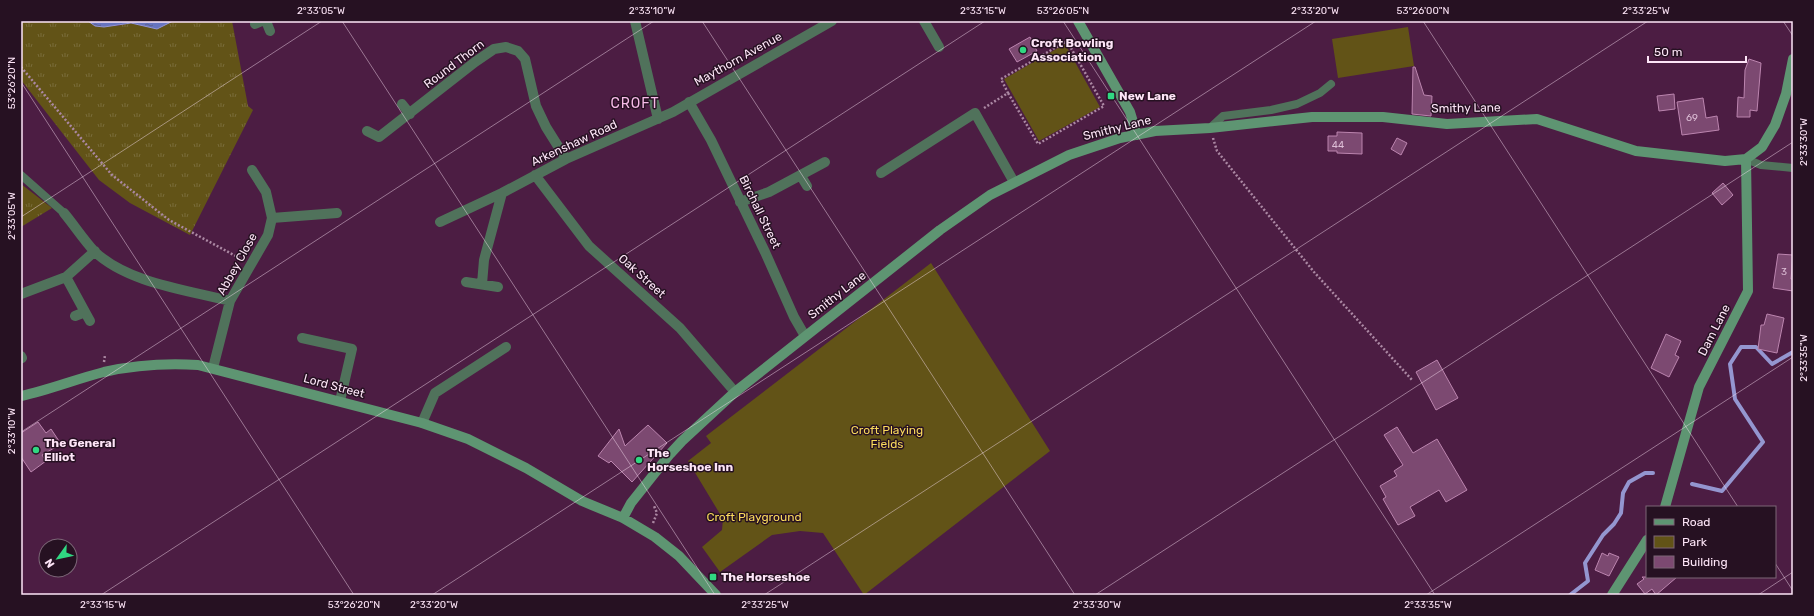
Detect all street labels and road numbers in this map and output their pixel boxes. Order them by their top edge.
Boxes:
street label: Maythorn Avenue [692,29,784,89]
street label: Round Thorn [421,37,487,91]
street label: Smithy Lane [1431,100,1501,116]
street label: Smithy Lane [1082,113,1153,143]
street label: Arkenshaw Road [529,117,619,169]
street label: Birchall Street [736,173,784,251]
street label: Abbey Close [214,230,260,297]
street label: Oak Street [616,251,669,301]
street label: Smithy Lane [805,268,869,322]
street label: Dam Lane [1695,302,1733,358]
street label: Lord Street [302,371,366,401]

